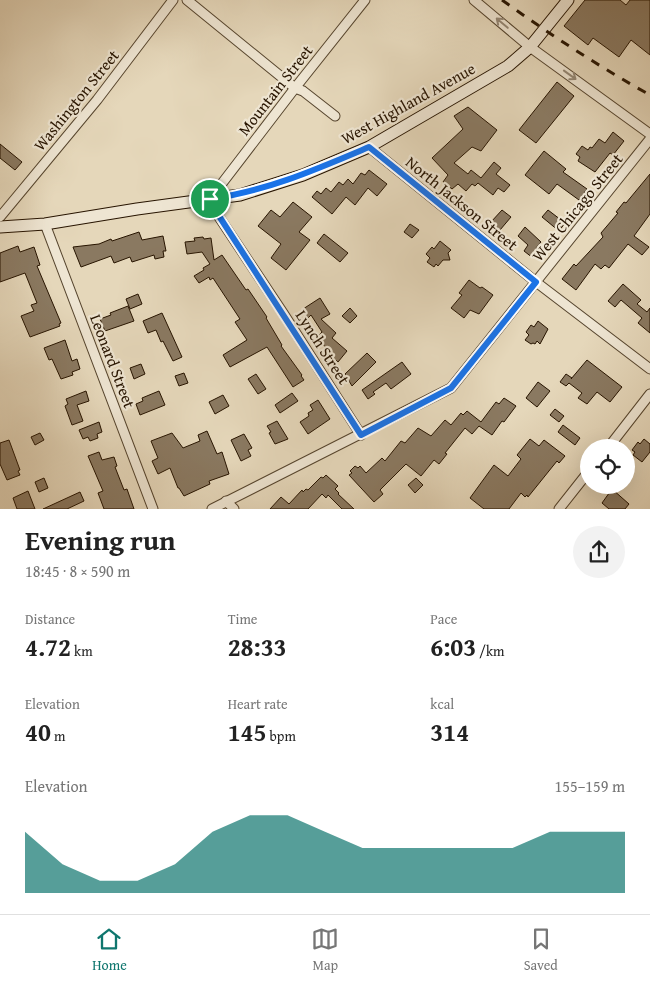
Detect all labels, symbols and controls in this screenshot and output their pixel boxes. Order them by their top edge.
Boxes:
one-way arrow [496,18,509,29]
street label: Mountain Street [232,39,318,141]
street label: Washington Street [28,44,125,156]
street label: West Highland Avenue [336,56,480,150]
one-way arrow [563,70,576,81]
street label: West Chicago Street [526,148,628,266]
street label: North Jackson Street [401,150,524,256]
pin [189,178,231,220]
icon: arrive [196,185,224,213]
street label: Lynch Street [290,305,356,389]
street label: Leonard Street [84,310,142,412]
map controls [580,439,635,494]
button: locate [580,439,635,494]
text: Evening run [25,519,176,560]
button: share [573,526,625,578]
text: 18:45 · 8 × 590 m [25,559,130,583]
text: Distance [25,609,75,629]
text: Time [228,609,257,629]
text: Pace [430,609,457,629]
text: 4.72 [25,629,71,665]
text: 28:33 [228,629,287,665]
text: 6:03 [430,629,476,665]
text: km [71,641,93,661]
text: /km [476,641,505,661]
text: Elevation [25,694,80,714]
text: Heart rate [228,694,288,714]
text: kcal [430,694,454,714]
text: 40 [25,714,51,750]
text: 145 [228,714,267,750]
text: 314 [430,714,469,750]
text: m [51,726,65,746]
text: bpm [267,726,296,746]
text: Elevation [25,774,88,798]
text: 155–159 m [555,774,625,798]
tab: Home [92,925,127,975]
tab: Map [311,925,339,975]
tab: Saved [524,925,558,975]

